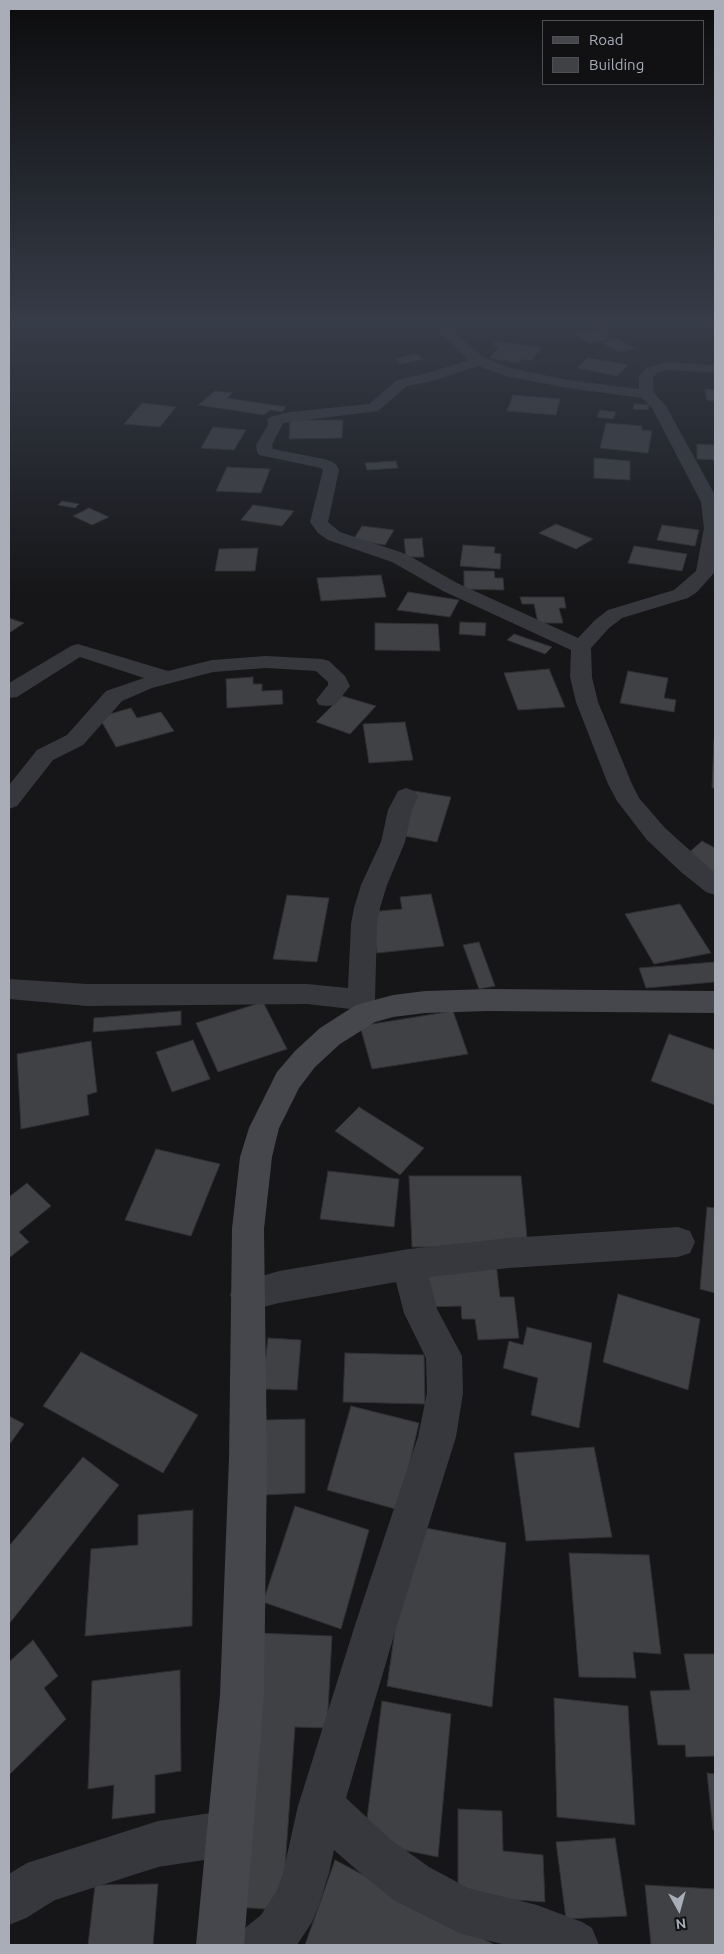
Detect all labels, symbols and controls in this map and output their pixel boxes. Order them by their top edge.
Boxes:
legend [542,20,704,85]
text: Road [589,31,624,48]
text: Building [589,56,644,73]
north arrow [654,1884,704,1934]
text: N [675,1915,687,1932]

